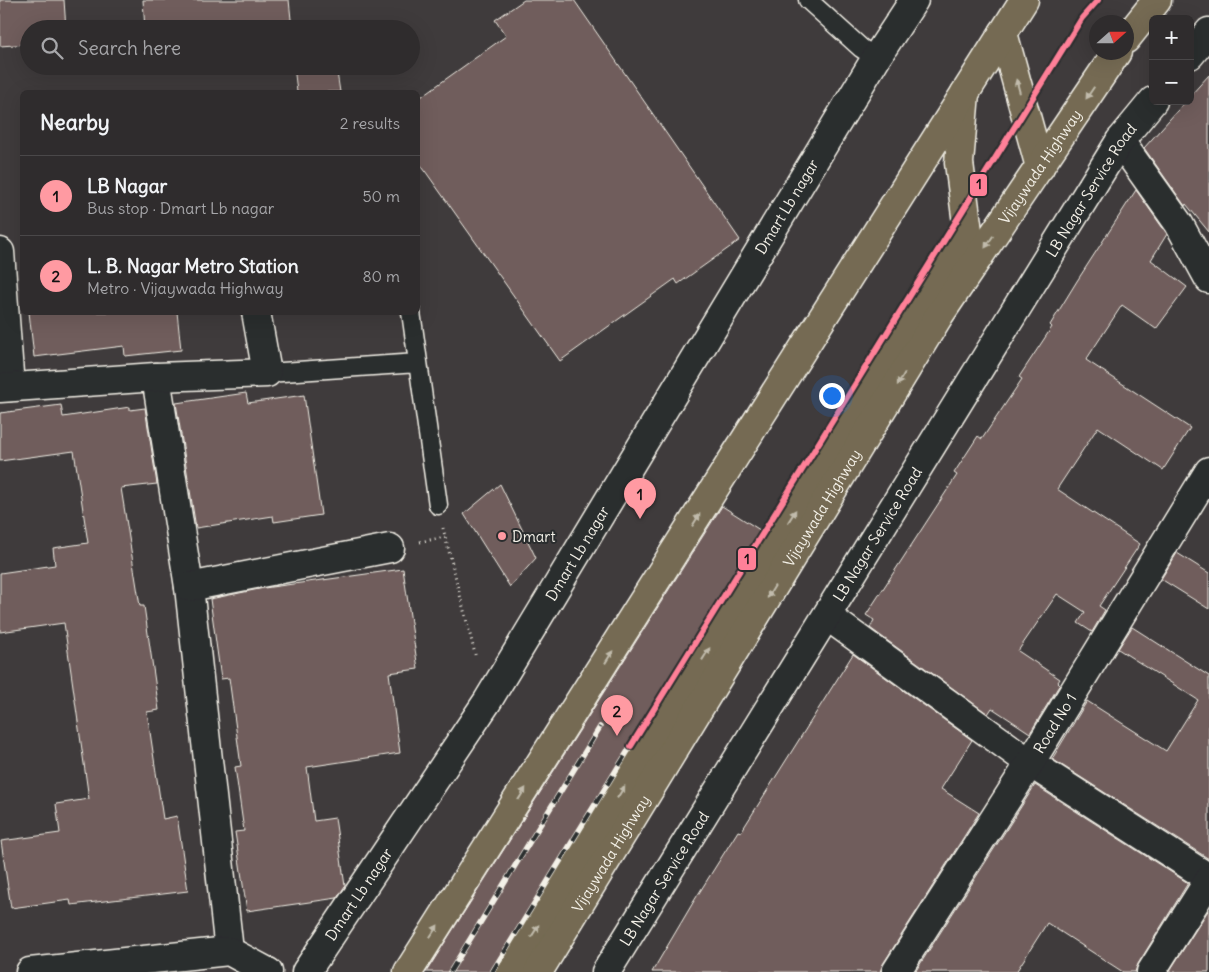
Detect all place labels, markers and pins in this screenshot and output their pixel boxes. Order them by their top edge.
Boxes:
pin: 1 [624,478,656,519]
place label: Dmart [512,527,556,546]
marker: Dmart [496,530,508,542]
pin: 2 [601,695,633,736]

